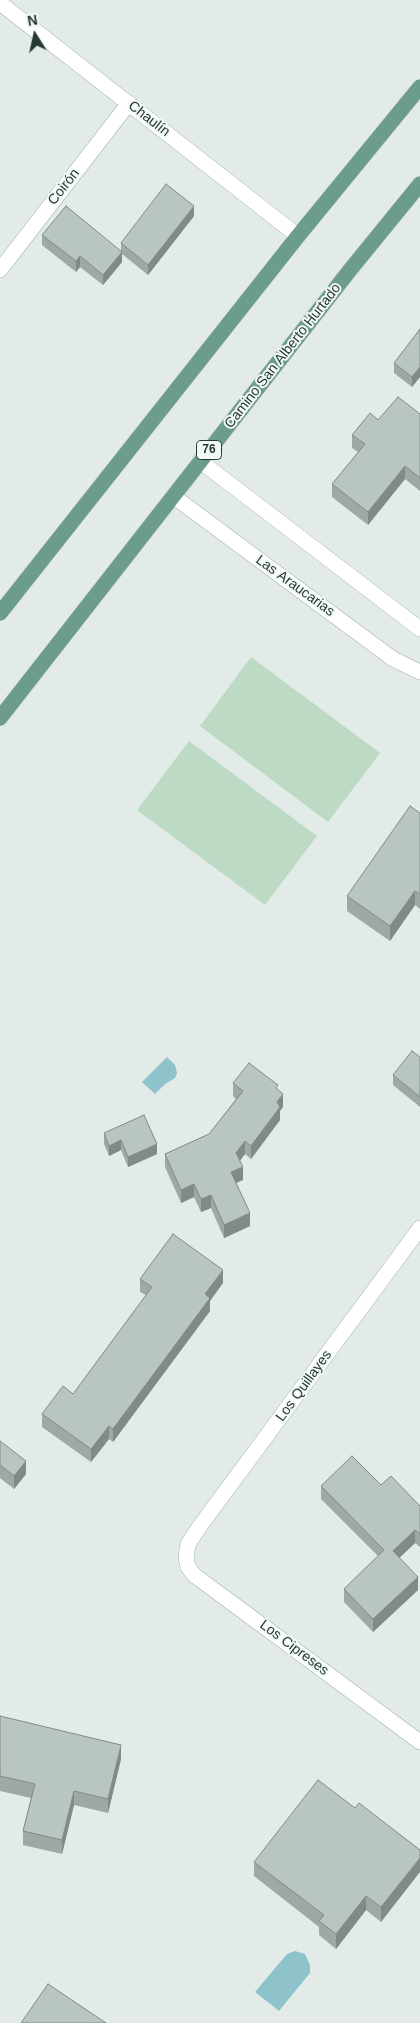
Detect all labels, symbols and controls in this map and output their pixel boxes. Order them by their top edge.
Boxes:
north arrow [10,10,60,60]
text: N [26,11,39,29]
street label: Chaulín [125,98,173,140]
street label: Coirón [45,166,83,208]
street label: Camino San Alberto Hurtado [221,280,345,432]
road number: 76 [196,440,222,460]
street label: Las Araucarias [252,552,338,620]
street label: Los Quillayes [273,1347,335,1425]
street label: Los Cipreses [256,1617,332,1679]

